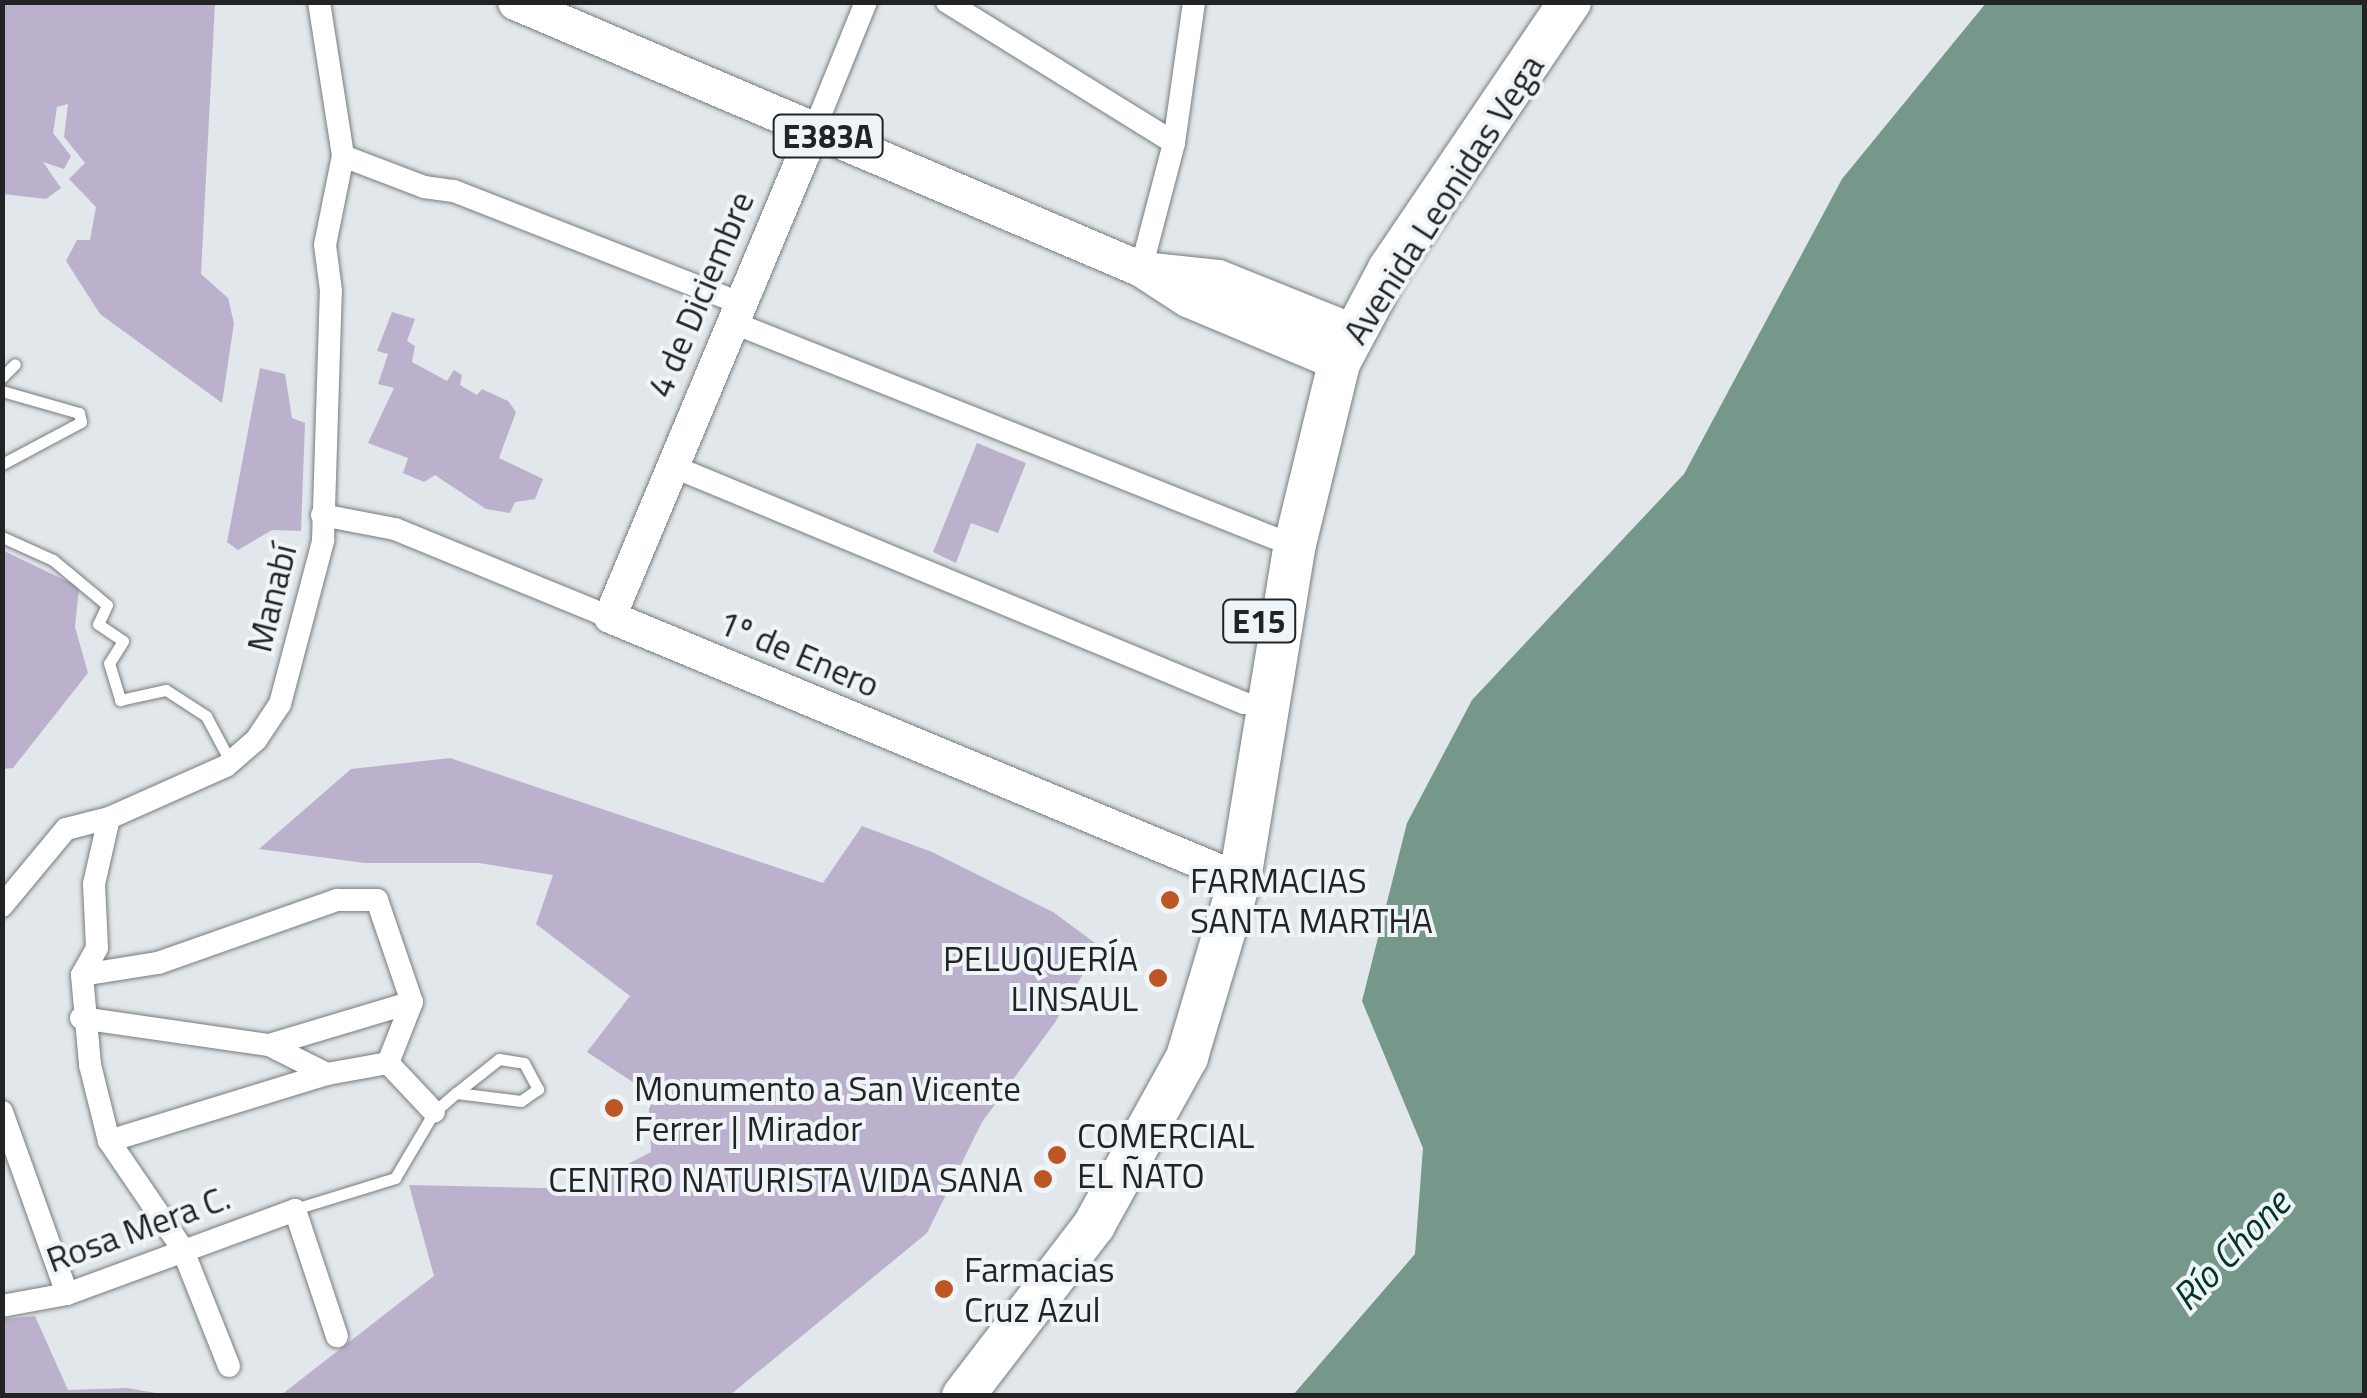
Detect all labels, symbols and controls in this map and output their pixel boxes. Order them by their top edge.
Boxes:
street label: Avenida Leonidas Vega [1334,47,1552,351]
road number: E383A [770,109,886,163]
street label: 4 de Diciembre [638,185,762,403]
street label: Manabí [237,540,305,656]
road number: E15 [1222,594,1296,648]
street label: 1º de Enero [712,600,886,706]
place label: FARMACIAS SANTA MARTHA [1190,859,1433,941]
marker: FARMACIAS SANTA MARTHA [1159,889,1181,911]
place label: PELUQUERÍA LINSAUL [943,937,1138,1019]
marker: PELUQUERÍA LINSAUL [1147,967,1169,989]
place label: Monumento a San Vicente Ferrer | Mirador [634,1067,1021,1149]
marker: Monumento a San Vicente Ferrer | Mirador [603,1097,625,1119]
place label: COMERCIAL EL ÑATO [1077,1114,1254,1196]
marker: COMERCIAL EL ÑATO [1046,1144,1068,1166]
place label: CENTRO NATURISTA VIDA SANA [548,1158,1023,1200]
marker: CENTRO NATURISTA VIDA SANA [1032,1168,1054,1190]
street label: Rosa Mera C. [41,1175,235,1281]
water label: Río Chone [2163,1180,2299,1320]
place label: Farmacias Cruz Azul [964,1248,1114,1330]
marker: Farmacias Cruz Azul [933,1278,955,1300]

